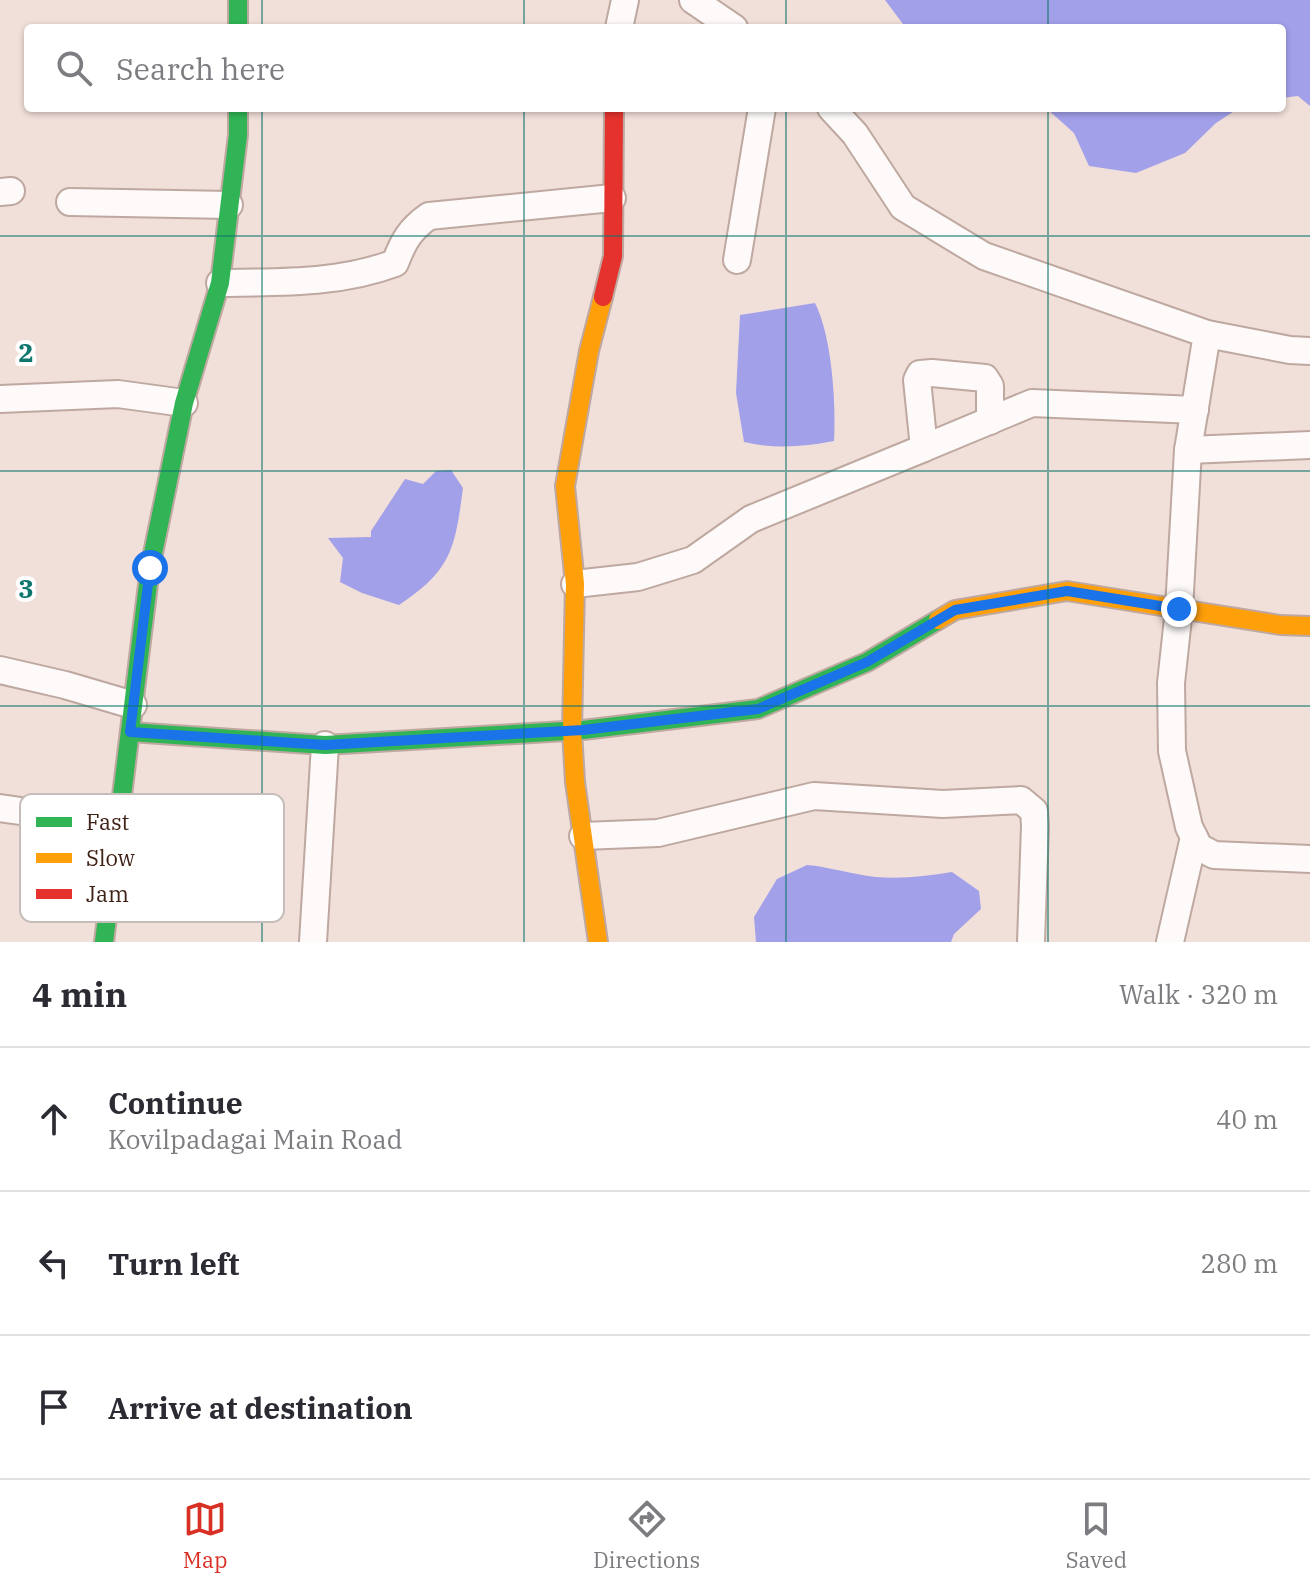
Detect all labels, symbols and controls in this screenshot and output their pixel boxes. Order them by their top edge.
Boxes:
search box [24,24,1286,112]
icon: search [52,46,96,90]
text: Search here [116,49,285,88]
text: 2 [18,335,34,369]
route start [132,550,168,586]
text: 3 [18,571,34,605]
route end [1161,591,1197,627]
legend [20,794,284,922]
text: Fast [86,807,129,836]
text: Slow [86,843,135,872]
text: Jam [86,879,129,908]
text: 4 min [32,972,127,1016]
text: Walk · 320 m [1119,977,1278,1011]
text: Continue [108,1083,243,1122]
icon: ahead [32,1097,76,1141]
text: 40 m [1216,1102,1278,1136]
text: Kovilpadagai Main Road [108,1122,402,1156]
icon: left [32,1241,76,1285]
text: Turn left [108,1244,240,1283]
text: 280 m [1200,1246,1278,1280]
icon: arrive [32,1385,76,1429]
text: Arrive at destination [108,1388,413,1427]
tab: Map [183,1497,227,1574]
tab: Directions [593,1497,700,1574]
tab: Saved [1066,1497,1127,1574]

